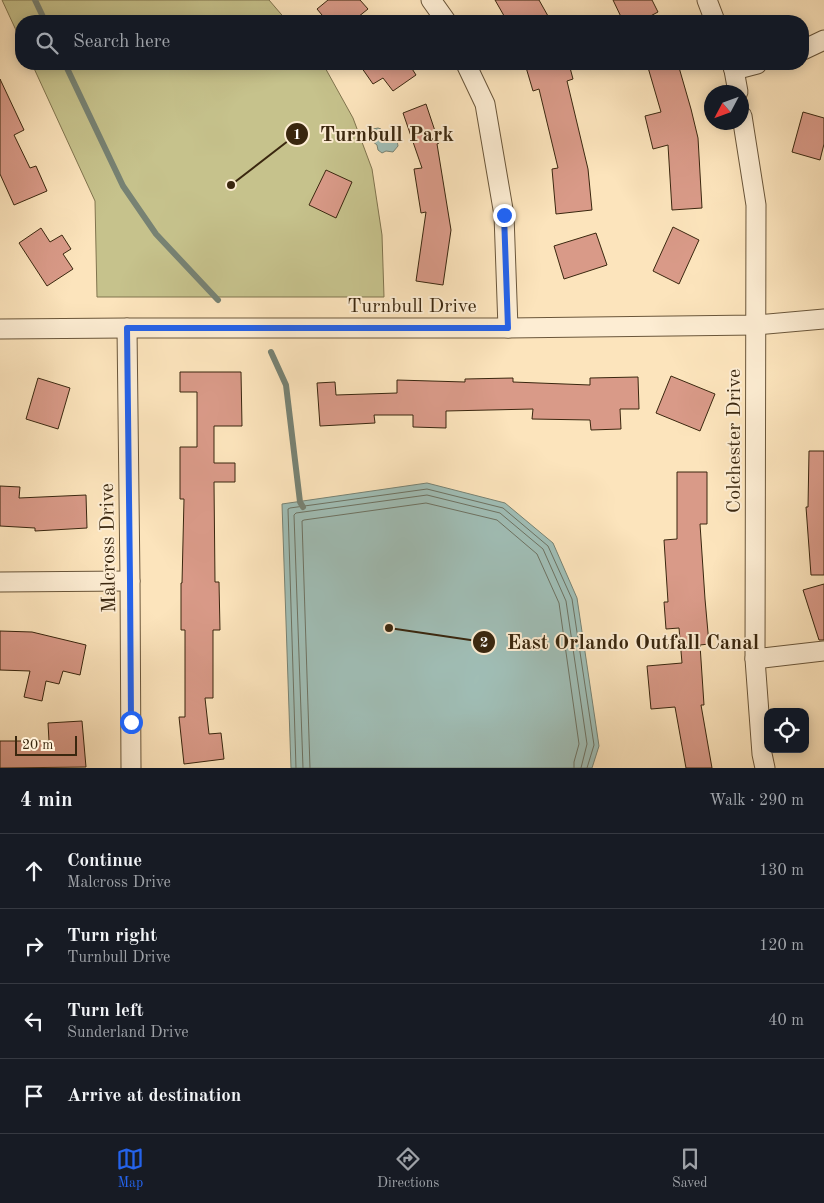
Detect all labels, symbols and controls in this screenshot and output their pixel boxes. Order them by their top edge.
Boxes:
search box [15,15,809,70]
icon: search [33,29,61,57]
text: Search here [73,33,170,52]
north arrow [704,85,749,130]
callout: Turnbull Park [285,116,464,152]
text: Turnbull Park [320,125,454,146]
text: 1 [293,128,301,143]
route end [493,204,516,227]
street label: Turnbull Drive [347,297,477,317]
street label: Colchester Drive [725,369,745,513]
street label: Malcross Drive [98,483,120,613]
callout: East Orlando Outfall Canal [472,624,770,660]
text: East Orlando Outfall Canal [507,633,759,654]
text: 2 [480,636,488,651]
map controls [764,708,809,753]
button: locate [764,708,809,753]
route start [120,711,143,734]
scale bar [15,733,78,756]
text: 20 m [22,738,53,752]
text: 4 min [20,790,73,811]
text: Walk · 290 m [709,793,804,809]
text: Continue [67,852,142,871]
icon: ahead [20,857,48,885]
text: 130 m [759,863,804,879]
text: Malcross Drive [67,875,171,891]
text: Turn right [67,927,157,946]
icon: right [20,932,48,960]
text: 120 m [759,938,804,954]
text: Turnbull Drive [67,950,170,966]
text: Turn left [67,1002,144,1021]
icon: left [20,1007,48,1035]
text: 40 m [768,1013,804,1029]
text: Sunderland Drive [67,1025,189,1041]
icon: arrive [20,1082,48,1110]
text: Arrive at destination [67,1087,241,1106]
tab: Map [116,1145,144,1192]
tab: Directions [377,1145,439,1192]
tab: Saved [672,1145,708,1192]

